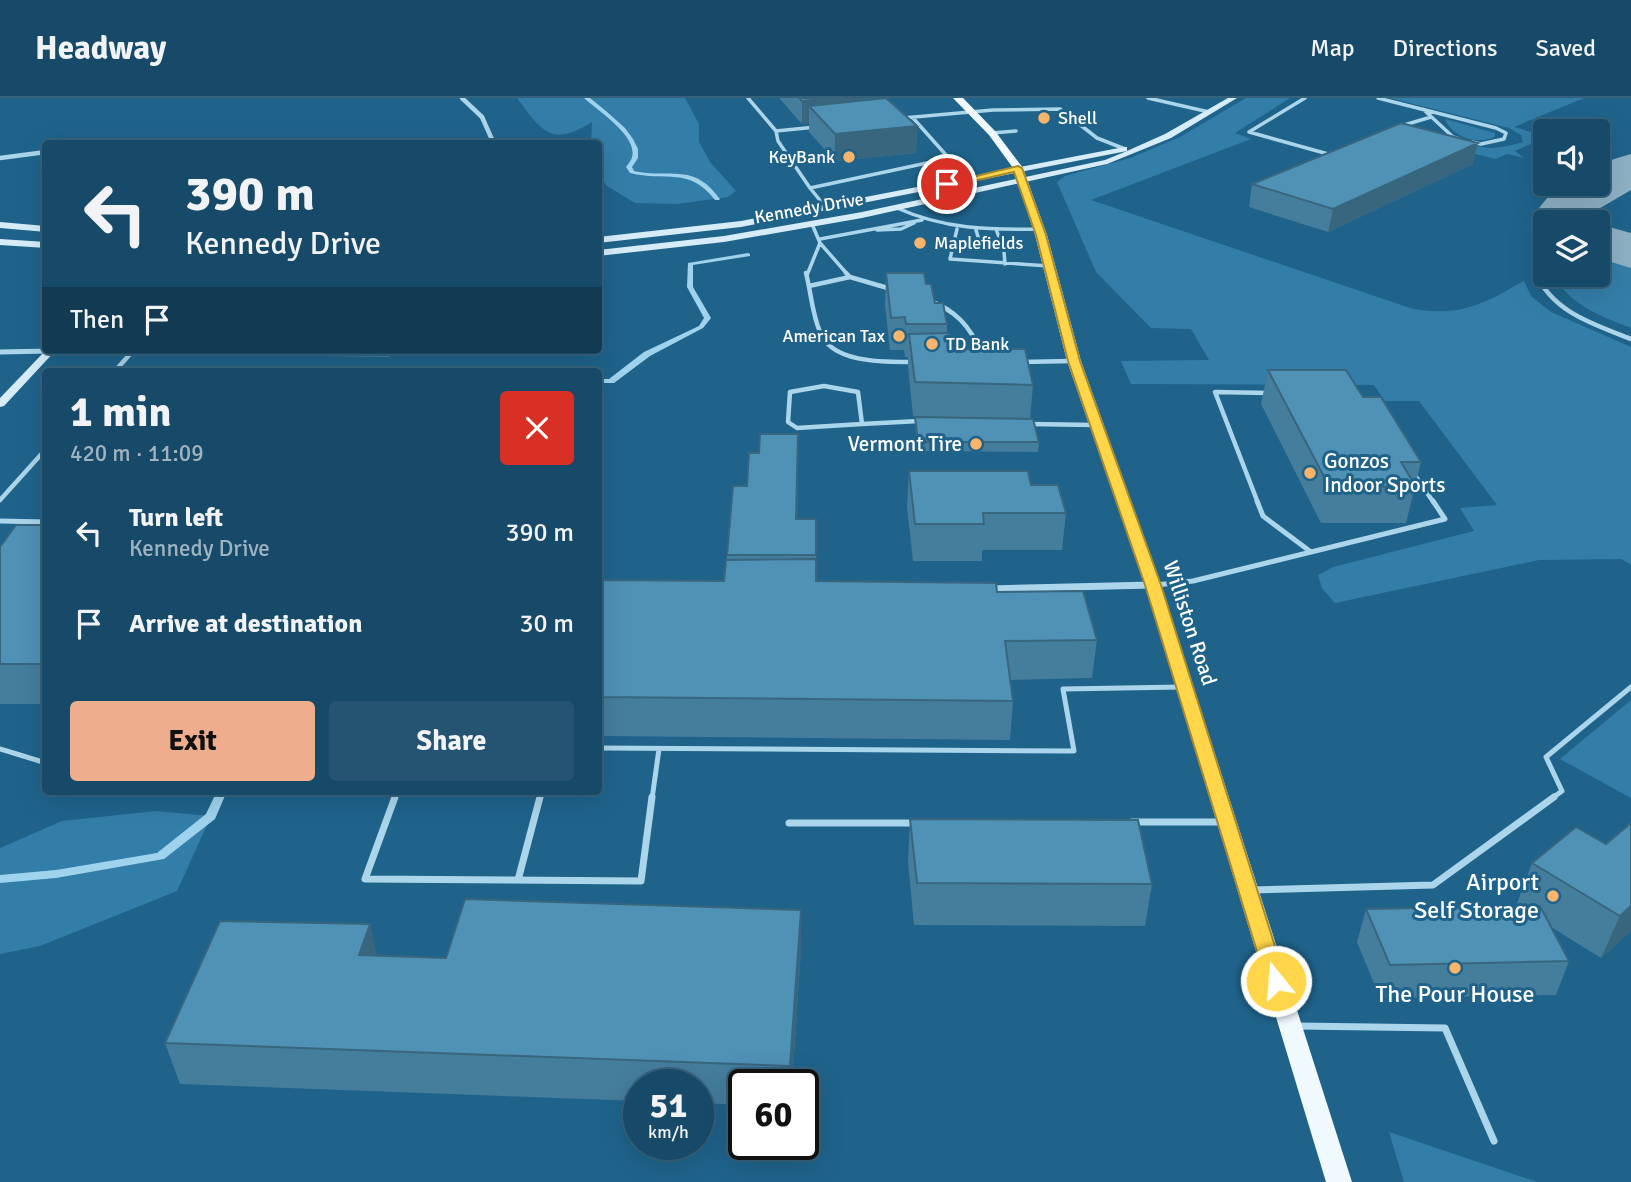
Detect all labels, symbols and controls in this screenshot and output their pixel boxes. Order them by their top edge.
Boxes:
text: Headway [35,28,166,69]
text: Map [1310,33,1355,63]
text: Directions [1393,33,1498,63]
text: Saved [1536,33,1596,63]
place label: Shell [1058,107,1097,129]
marker: Shell [1036,110,1052,126]
map controls [1533,119,1610,287]
button: sound [1533,119,1610,196]
place label: KeyBank [769,146,835,168]
marker: KeyBank [841,149,857,165]
pin [917,154,977,214]
text: 390 m [185,164,315,224]
icon: arrive [928,165,966,203]
icon: left [70,168,161,259]
street label: Kennedy Drive [753,188,865,228]
button: layers [1533,210,1610,287]
text: Kennedy Drive [185,224,381,263]
place label: Maplefields [934,232,1023,254]
marker: Maplefields [912,235,928,251]
icon: arrive [138,301,176,339]
text: Then [70,304,124,336]
place label: American Tax [782,325,886,347]
marker: American Tax [891,328,907,344]
place label: TD Bank [946,333,1009,355]
marker: TD Bank [924,336,940,352]
text: 1 min [70,387,171,438]
button: close [500,391,574,465]
place label: Vermont Tire [848,431,962,457]
marker: Vermont Tire [968,436,984,452]
text: 420 m · 11:09 [70,439,204,468]
place label: Gonzos Indoor Sports [1324,448,1445,498]
marker: Gonzos Indoor Sports [1302,465,1318,481]
text: Turn left [129,502,223,534]
icon: left [70,514,108,552]
text: 390 m [505,517,574,549]
text: Kennedy Drive [129,534,270,563]
street label: Williston Road [1158,557,1222,689]
icon: arrive [70,605,108,643]
text: Arrive at destination [129,608,362,640]
text: 30 m [519,608,574,640]
button: Exit [70,701,315,781]
button: Share [329,701,574,781]
place label: Airport Self Storage [1414,867,1539,925]
marker: Airport Self Storage [1545,888,1561,904]
position arrow [1239,944,1313,1018]
marker: The Pour House [1447,960,1463,976]
place label: The Pour House [1375,979,1535,1009]
speed limit sign: 60 [728,1069,819,1160]
text: 51 [650,1084,687,1127]
text: km/h [648,1121,689,1143]

